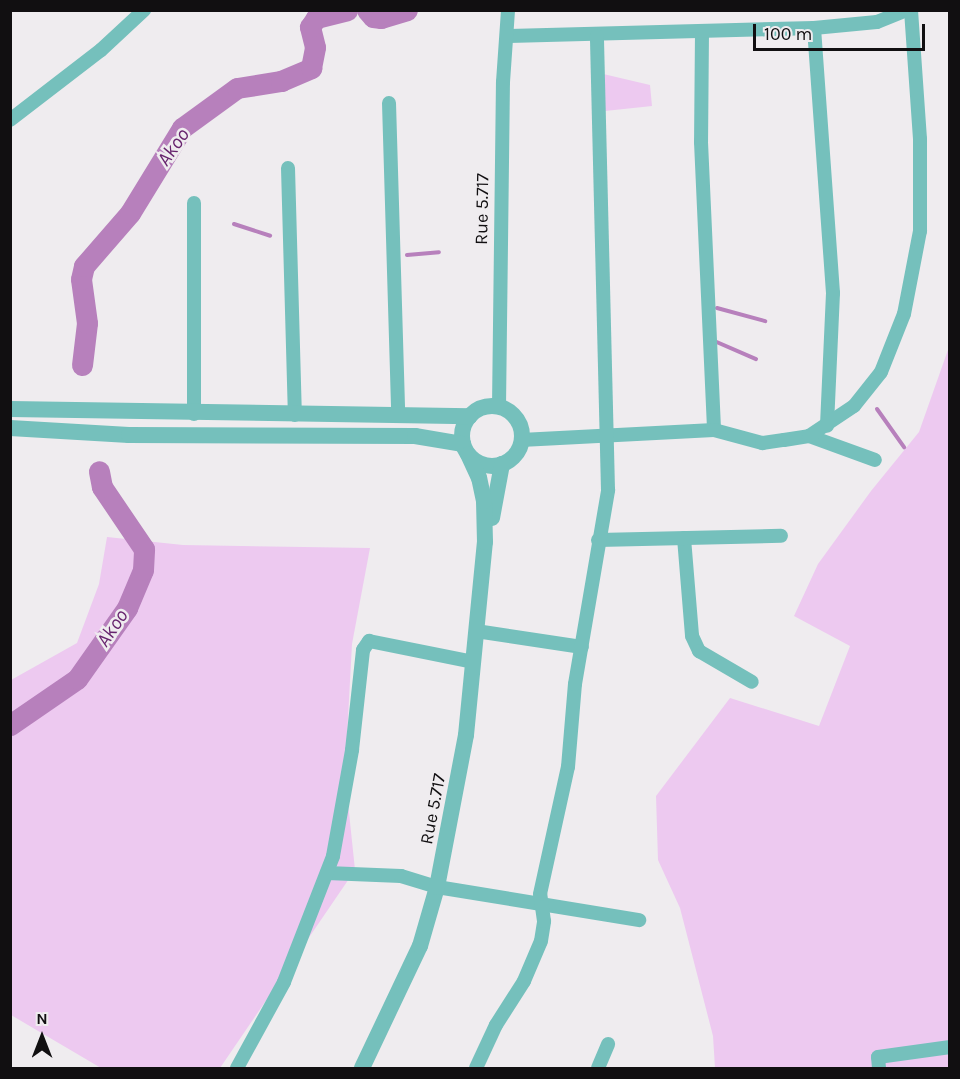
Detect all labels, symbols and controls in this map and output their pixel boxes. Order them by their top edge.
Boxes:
scale bar [756,12,928,50]
text: 100 m [764,23,812,45]
water label: Akoo [152,124,194,170]
street label: Rue 5.717 [471,173,493,245]
water label: Akoo [91,605,133,651]
street label: Rue 5.717 [416,772,450,846]
north arrow [12,1007,72,1067]
text: N [36,1009,48,1028]

